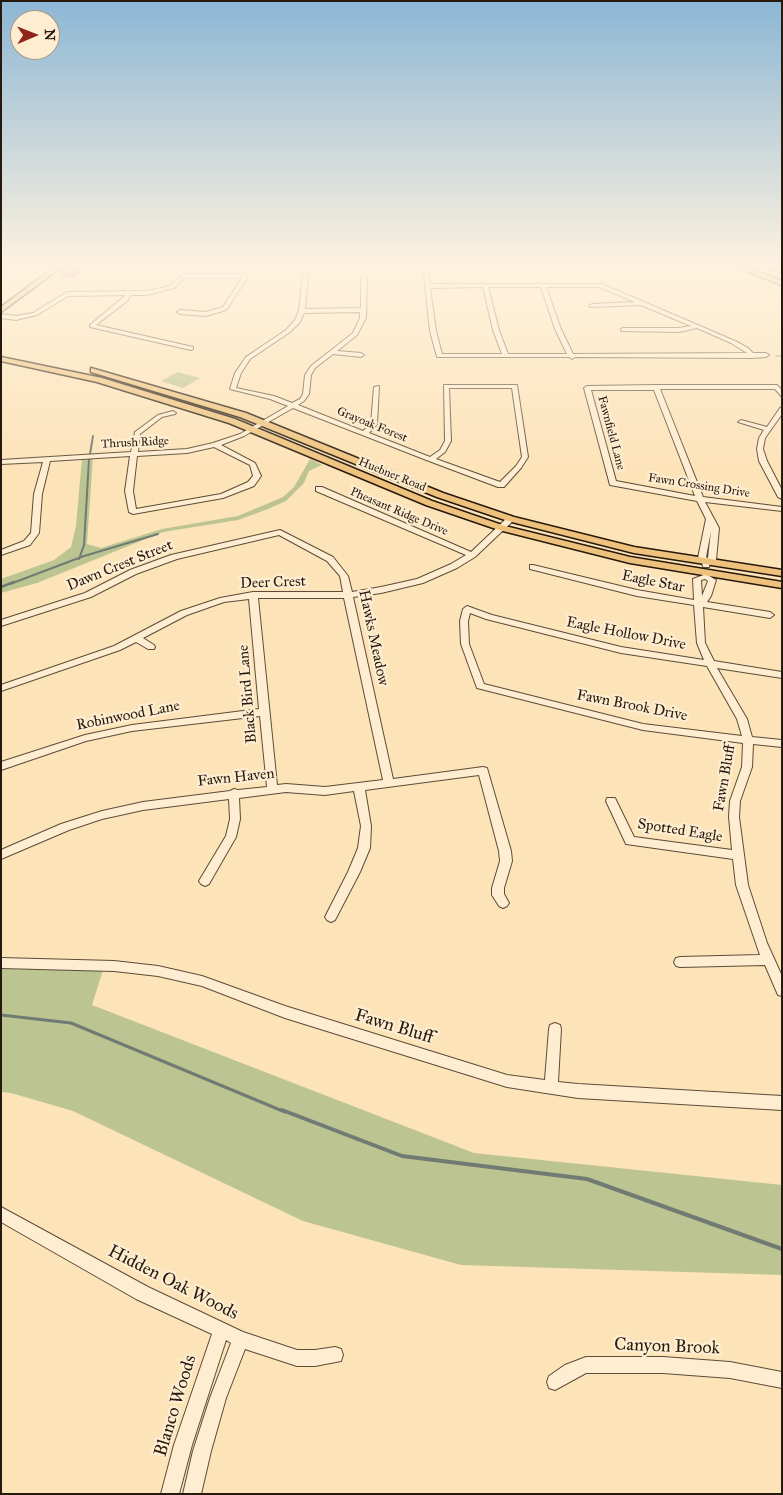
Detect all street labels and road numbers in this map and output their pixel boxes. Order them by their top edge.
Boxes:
street label: Fawnfield Lane [594,394,628,472]
street label: Grayoak Forest [335,404,409,446]
street label: Thrush Ridge [101,434,169,452]
street label: Huebner Road [356,455,428,495]
street label: Fawn Crossing Drive [647,471,751,501]
street label: Pheasant Ridge Drive [348,485,450,539]
street label: Dawn Crest Street [64,537,176,595]
street label: Eagle Star [620,567,686,597]
street label: Deer Crest [240,573,306,593]
street label: Hawks Meadow [354,588,392,688]
street label: Eagle Hollow Drive [565,614,687,654]
street label: Black Bird Lane [235,644,261,744]
street label: Fawn Brook Drive [575,686,689,726]
street label: Robinwood Lane [75,697,181,735]
street label: Fawn Bluff [710,743,740,813]
street label: Fawn Haven [197,765,275,791]
street label: Spotted Eagle [636,815,724,847]
street label: Fawn Bluff [352,1005,436,1049]
street label: Hidden Oak Woods [104,1241,242,1325]
street label: Canyon Brook [614,1334,720,1360]
street label: Blanco Woods [150,1353,202,1459]

